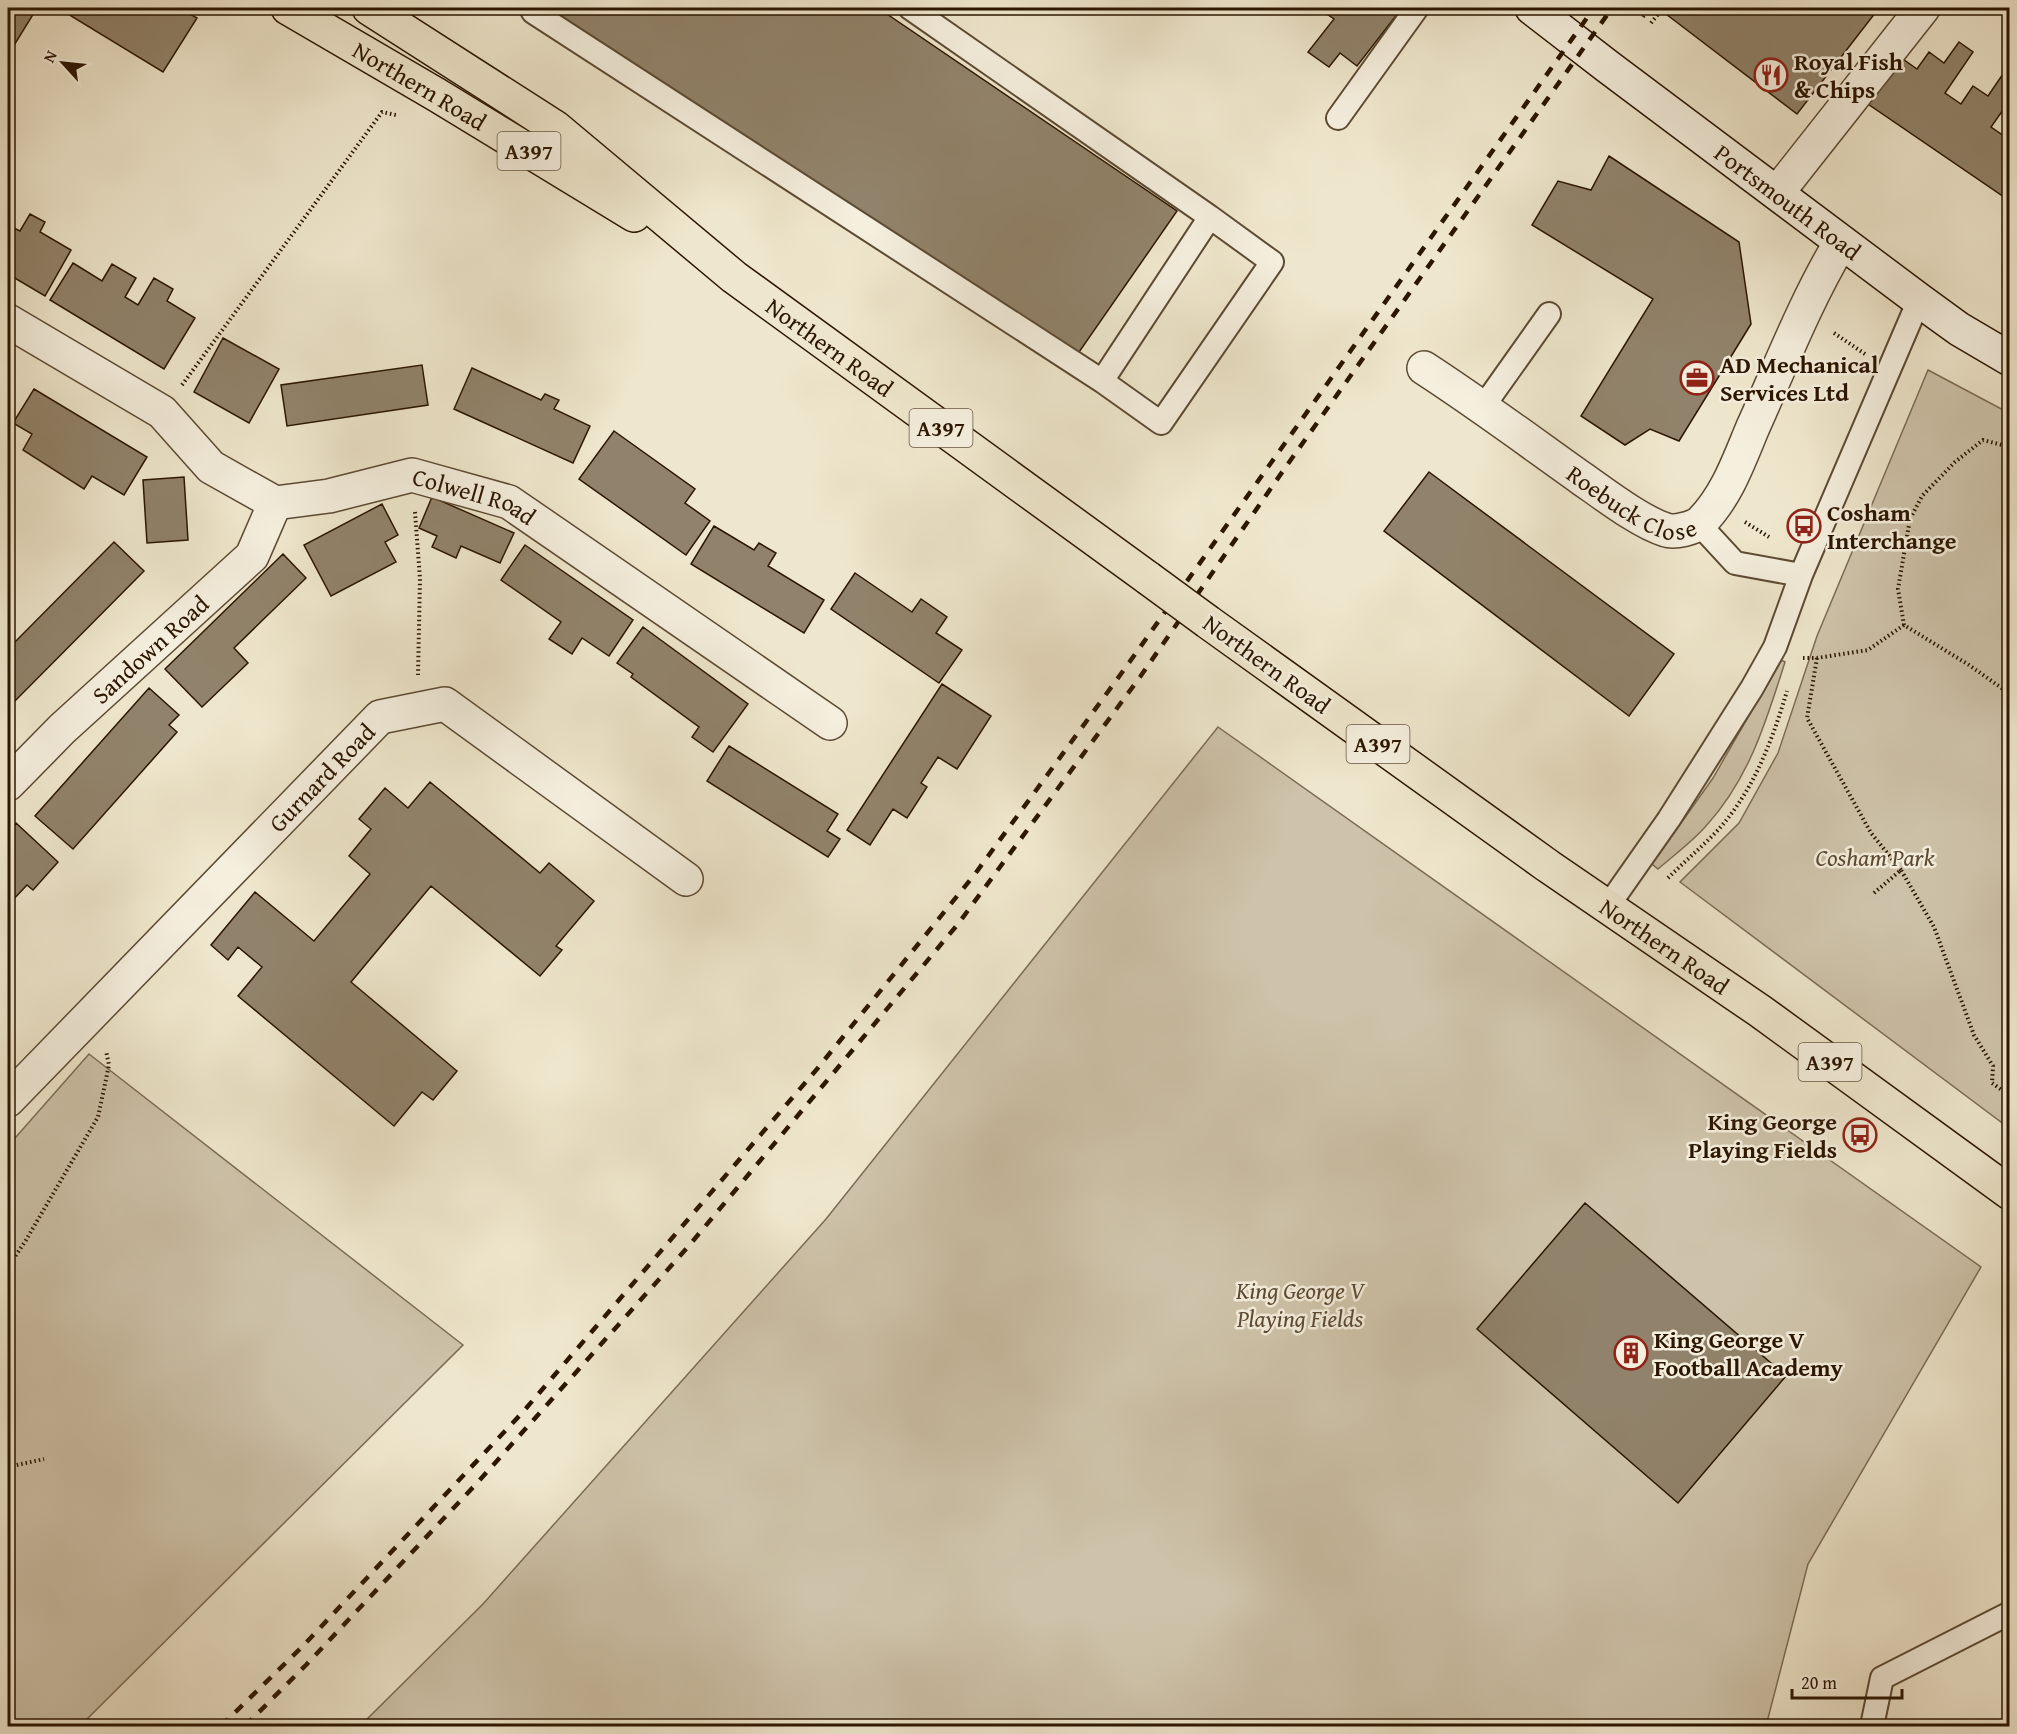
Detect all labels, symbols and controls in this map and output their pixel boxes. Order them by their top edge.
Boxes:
street label: Northern Road [347,32,494,139]
north arrow [33,33,93,93]
place label: Royal Fish & Chips [1794,44,1903,107]
text: N [37,46,63,66]
restaurant icon: Royal Fish & Chips [1753,57,1789,93]
road number: A397 [498,132,560,170]
street label: Portsmouth Road [1707,135,1869,268]
street label: Northern Road [759,289,901,405]
place label: AD Mechanical Services Ltd [1720,347,1879,410]
office icon: AD Mechanical Services Ltd [1679,360,1715,396]
road number: A397 [910,409,972,447]
street label: Roebuck Close [1560,456,1701,549]
street label: Colwell Road [409,459,544,533]
place label: Cosham Interchange [1827,495,1957,558]
bus stop icon: Cosham Interchange [1786,508,1822,544]
street label: Sandown Road [84,586,216,711]
street label: Northern Road [1196,606,1338,722]
street label: Gurnard Road [260,715,383,840]
road number: A397 [1346,725,1410,763]
park label: Cosham Park [1815,840,1935,875]
street label: Northern Road [1593,889,1737,1003]
road number: A397 [1798,1043,1862,1081]
place label: King George Playing Fields [1688,1104,1837,1167]
bus stop icon: King George Playing Fields [1842,1117,1878,1153]
park label: King George V Playing Fields [1235,1273,1366,1336]
place label: King George V Football Academy [1654,1322,1844,1385]
building icon: King George V Football Academy [1613,1335,1649,1371]
scale bar [1792,1662,1902,1700]
text: 20 m [1801,1669,1837,1696]

